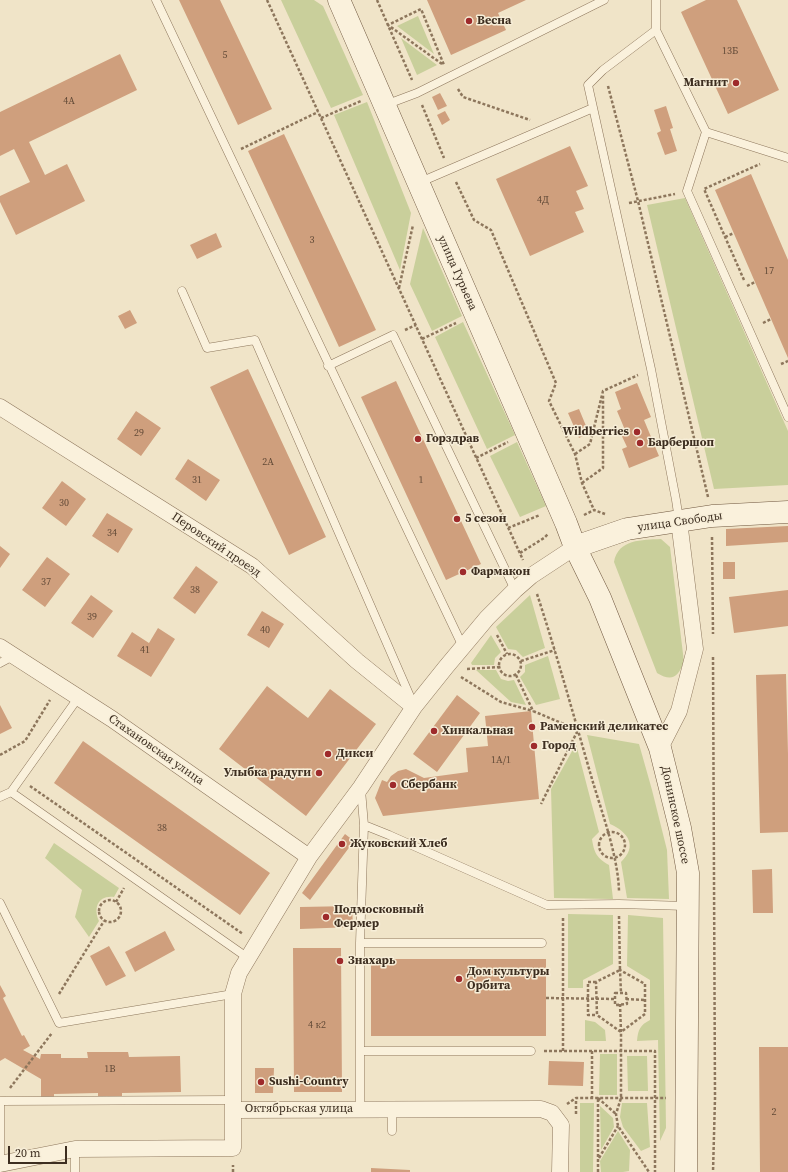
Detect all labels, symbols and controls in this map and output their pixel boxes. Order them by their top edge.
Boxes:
place label: Весна [477,14,511,28]
marker: Весна [464,16,474,26]
house number: 13Б [722,45,738,57]
house number: 5 [223,49,227,61]
place label: Магнит [683,76,728,90]
marker: Магнит [731,78,741,88]
house number: 4А [63,95,75,107]
house number: 4Д [537,194,549,206]
street label: улица Гурьева [434,233,480,313]
house number: 3 [310,234,314,246]
house number: 17 [764,265,774,277]
place label: Wildberries [563,425,629,439]
house number: 29 [134,427,144,439]
marker: Wildberries [632,427,642,437]
place label: Горздрав [426,432,479,446]
marker: Горздрав [413,434,423,444]
place label: Барбершоп [648,436,714,450]
marker: Барбершоп [635,438,645,448]
house number: 2А [262,456,274,468]
house number: 31 [192,474,202,486]
house number: 1 [419,474,423,486]
house number: 30 [59,497,69,509]
street label: улица Свободы [637,509,723,535]
street label: Перовский проезд [169,510,263,580]
place label: 5 сезон [465,512,506,526]
marker: 5 сезон [452,514,462,524]
house number: 34 [107,527,117,539]
place label: Фармакон [471,565,530,579]
marker: Фармакон [458,567,468,577]
house number: 37 [41,576,51,588]
house number: 38 [190,584,200,596]
house number: 39 [87,611,97,623]
house number: 40 [260,624,270,636]
house number: 41 [140,644,150,656]
street label: Стахановская улица [105,712,207,788]
place label: Раменский деликатес [540,720,668,734]
marker: Раменский деликатес [527,722,537,732]
place label: Хинкальная [442,724,513,738]
marker: Хинкальная [429,726,439,736]
place label: Город [542,739,576,753]
marker: Город [529,741,539,751]
place label: Дикси [336,747,373,761]
marker: Дикси [323,749,333,759]
house number: 1А/1 [491,754,511,766]
street label: Донинское шоссе [658,765,692,865]
place label: Улыбка радуги [224,766,311,780]
marker: Улыбка радуги [314,768,324,778]
place label: Сбербанк [401,778,457,792]
marker: Сбербанк [388,780,398,790]
house number: 38 [157,822,167,834]
place label: Жуковский Хлеб [350,837,447,851]
marker: Жуковский Хлеб [337,839,347,849]
place label: Подмосковный Фермер [334,903,424,931]
marker: Подмосковный Фермер [321,912,331,922]
place label: Знахарь [348,954,395,968]
marker: Знахарь [335,956,345,966]
place label: Дом культуры Орбита [467,965,550,993]
marker: Дом культуры Орбита [454,974,464,984]
house number: 4 к2 [308,1019,326,1031]
house number: 1В [104,1063,116,1075]
place label: Sushi-Country [269,1075,349,1089]
marker: Sushi-Country [256,1077,266,1087]
street label: Октябрьская улица [245,1102,353,1116]
house number: 2 [772,1106,776,1118]
scale bar [10,1138,69,1164]
text: 20 m [15,1145,41,1161]

